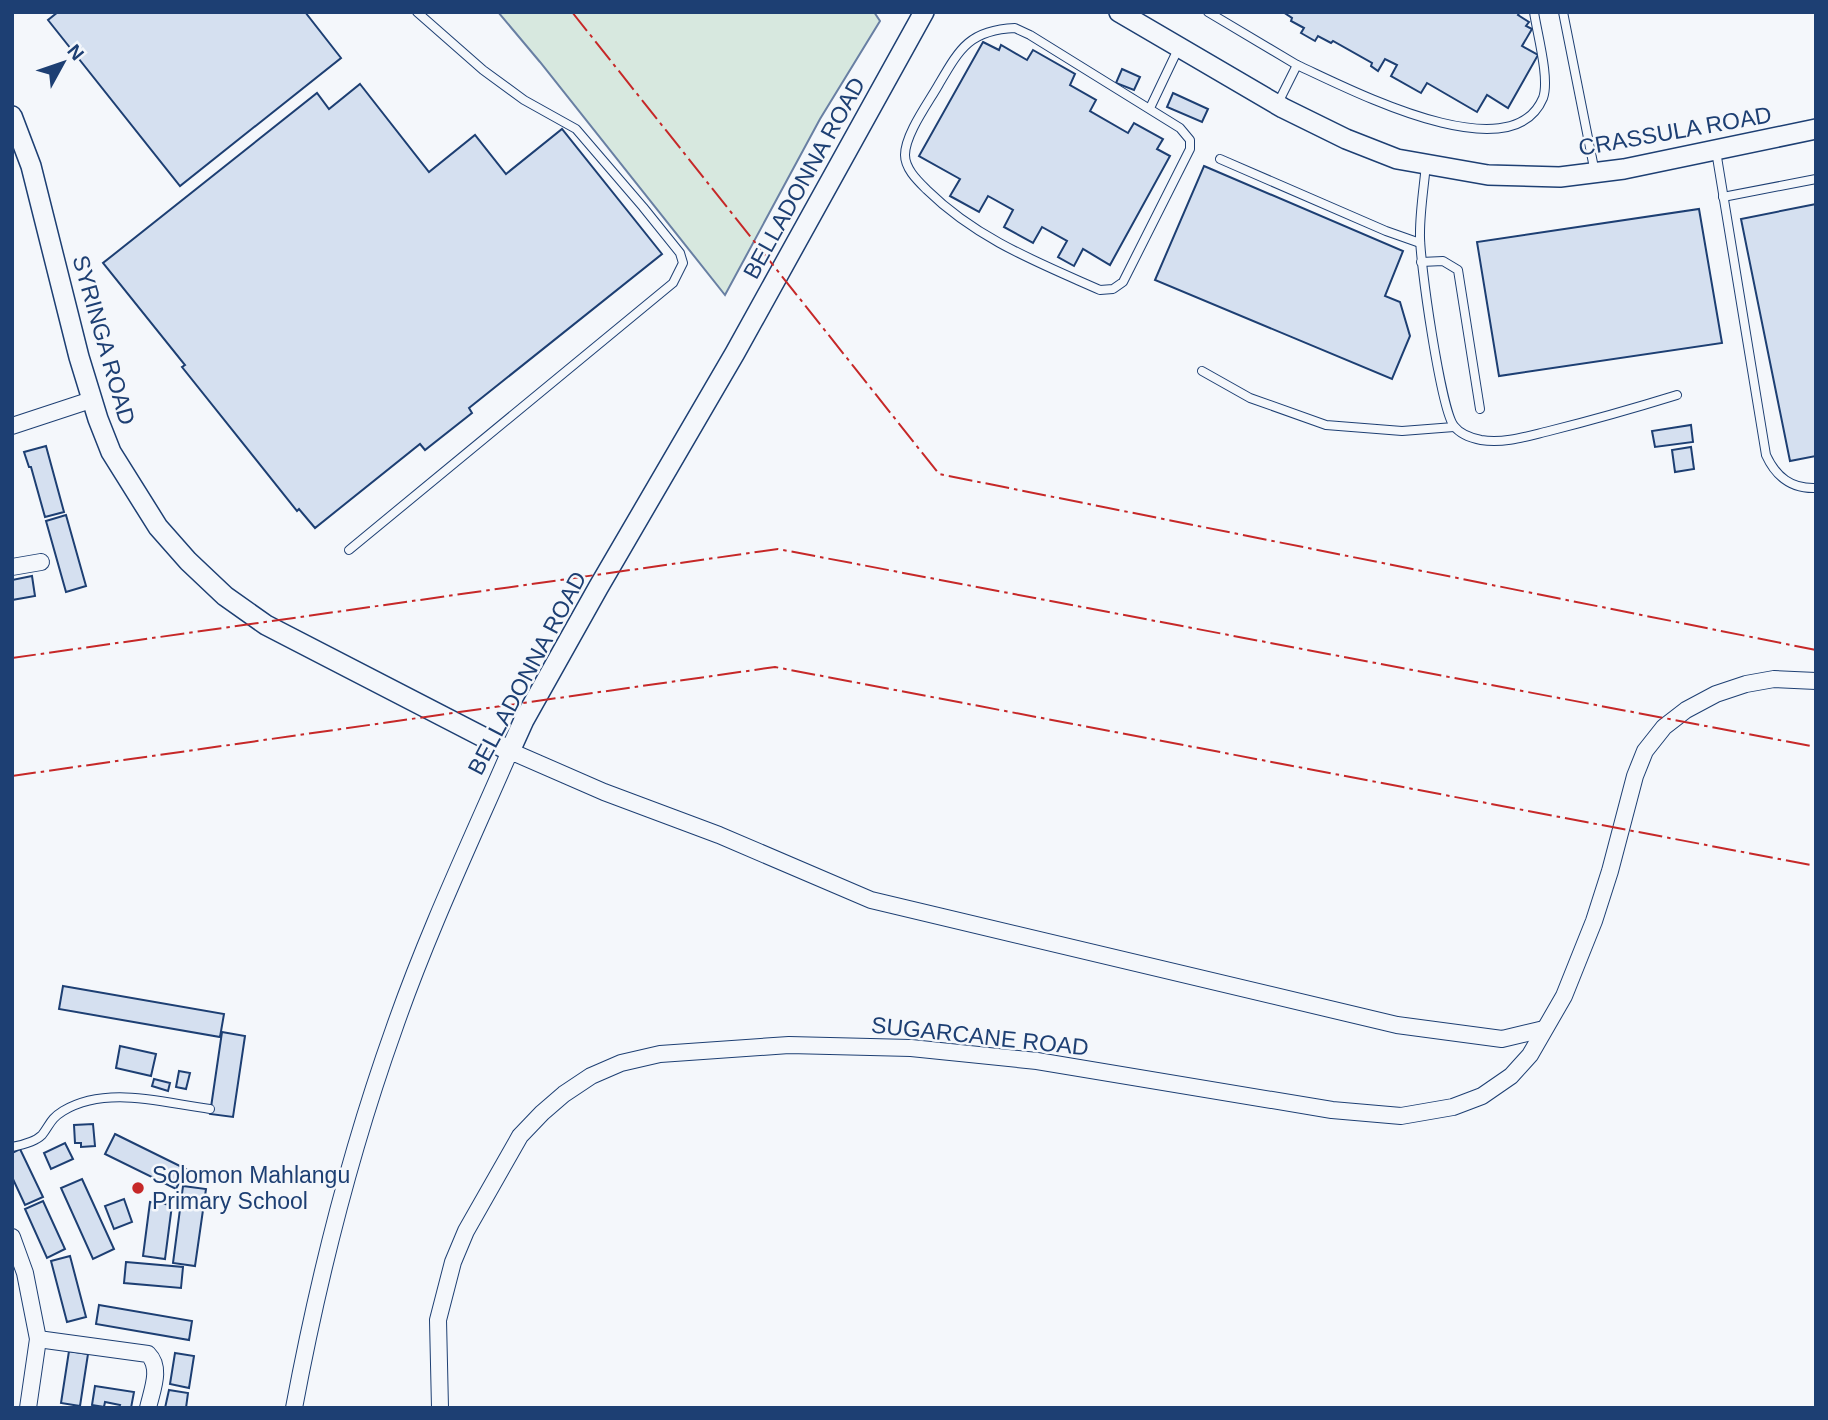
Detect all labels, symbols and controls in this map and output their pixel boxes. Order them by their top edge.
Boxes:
north arrow [28,28,98,98]
text: N [63,40,88,64]
street label: BELLADONNA ROAD [738,73,870,283]
street label: CRASSULA ROAD [1576,101,1774,161]
street label: SYRINGA ROAD [67,252,141,428]
street label: BELLADONNA ROAD [462,567,592,779]
street label: SUGARCANE ROAD [870,1012,1090,1060]
place label: Solomon Mahlangu Primary School [152,1162,350,1214]
marker: Solomon Mahlangu Primary School [130,1180,146,1196]

